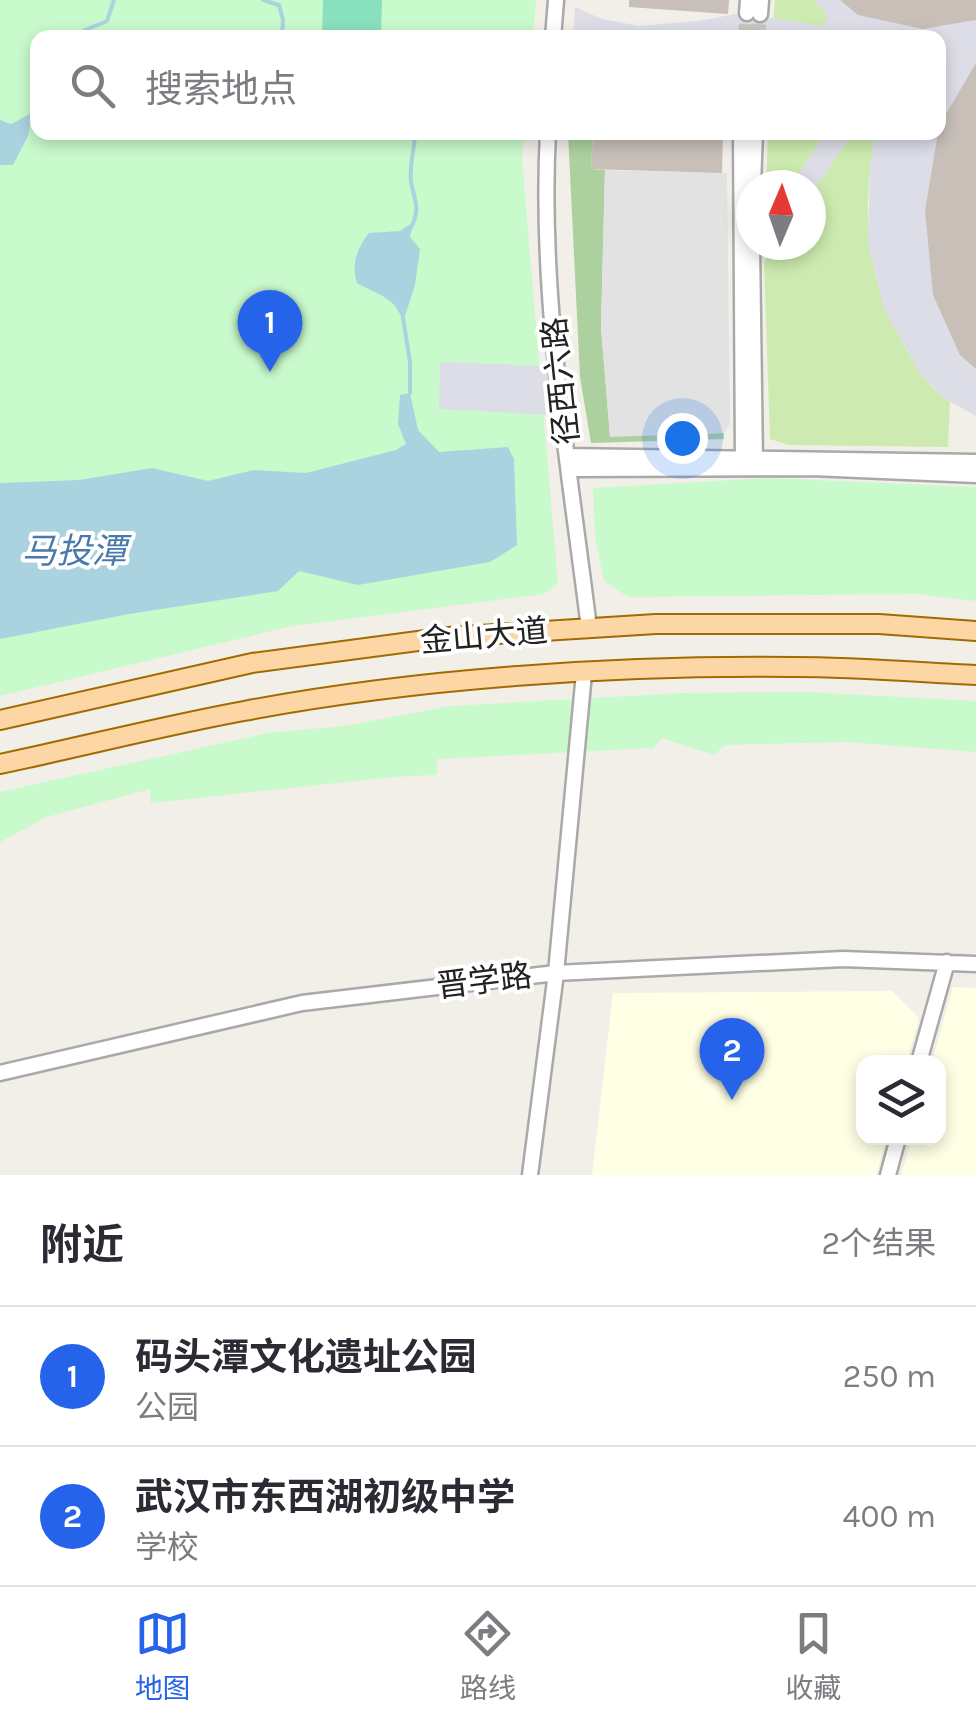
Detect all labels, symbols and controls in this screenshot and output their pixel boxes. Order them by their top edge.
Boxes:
search box [30,30,946,140]
icon: search [65,58,120,113]
text: 搜索地点 [145,67,297,112]
north arrow [736,170,826,260]
pin: 1 [238,290,302,372]
street label: 径西六路 [536,315,586,447]
your location [657,413,708,464]
water label: 马投潭 [21,531,132,572]
street label: 金山大道 [419,612,549,660]
street label: 晋学路 [434,957,534,1005]
pin: 2 [700,1018,764,1100]
map controls [856,1055,946,1145]
button: layers [856,1055,946,1145]
text: 附近 [40,1220,124,1270]
text: 2个结果 [821,1225,936,1262]
text: 码头潭文化遗址公园 [135,1335,477,1380]
text: 1 [67,1358,78,1395]
text: 250 m [843,1358,936,1395]
text: 公园 [135,1389,199,1426]
text: 武汉市东西湖初级中学 [135,1475,515,1520]
text: 2 [63,1498,82,1535]
text: 400 m [843,1498,936,1535]
text: 学校 [135,1529,199,1566]
tab: 地图 [135,1606,191,1706]
tab: 路线 [460,1606,516,1706]
tab: 收藏 [785,1606,841,1706]

